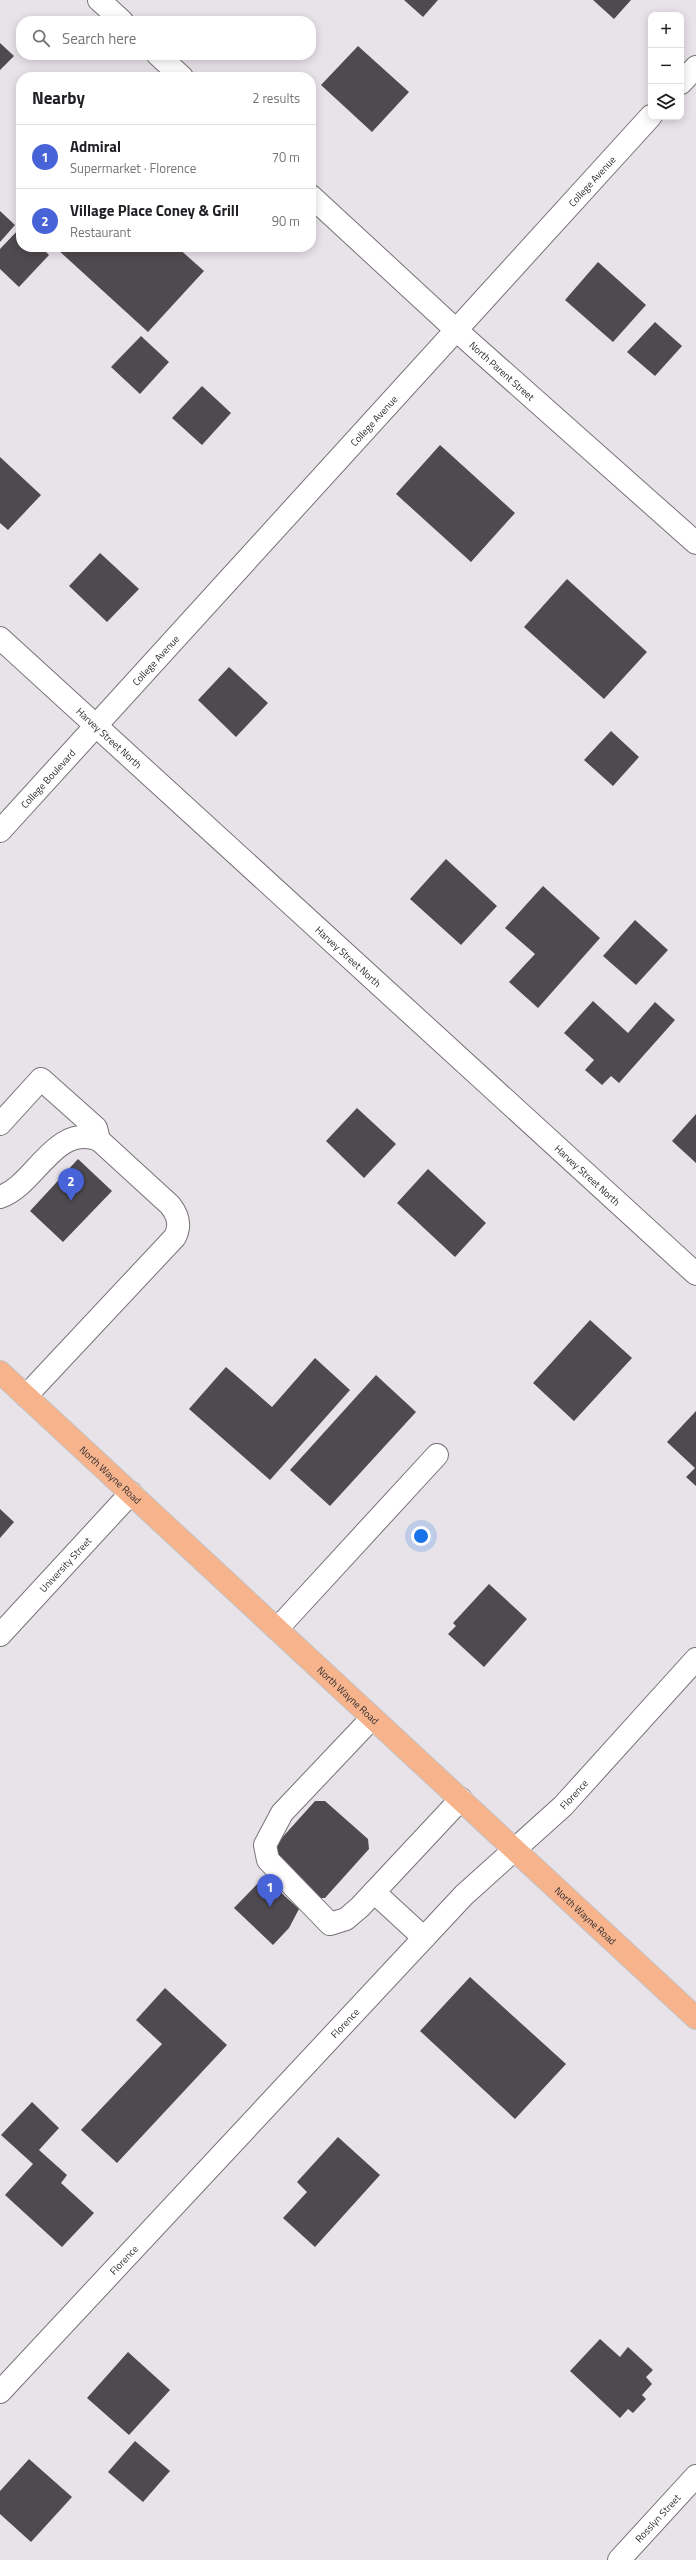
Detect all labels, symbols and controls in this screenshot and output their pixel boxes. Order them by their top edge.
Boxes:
map controls [648,12,684,120]
button: + [648,12,684,48]
search box [16,16,316,60]
icon: search [30,27,52,49]
text: Search here [62,27,136,50]
button: − [648,48,684,84]
button: layers [648,84,684,120]
text: Nearby [32,85,85,111]
text: 2 results [252,88,300,108]
text: Admiral [70,135,121,158]
text: 1 [41,147,49,167]
text: 70 m [272,147,300,167]
street label: College Avenue [565,152,619,210]
text: Supermarket · Florence [70,158,196,178]
text: Village Place Coney & Grill [70,199,239,222]
text: 2 [41,211,49,231]
text: 90 m [272,211,300,231]
text: Restaurant [70,222,131,242]
street label: North Parent Street [466,338,538,404]
street label: College Avenue [347,392,401,449]
street label: College Avenue [128,631,183,689]
street label: Harvey Street North [73,704,145,772]
street label: College Boulevard [17,746,79,811]
street label: Harvey Street North [312,922,385,990]
street label: Harvey Street North [551,1141,624,1209]
pin: 2 [58,1168,84,1201]
street label: North Wayne Road [76,1442,145,1507]
your location [411,1526,431,1546]
street label: University Street [36,1533,95,1595]
street label: North Wayne Road [314,1663,382,1728]
street label: Florence [556,1776,591,1813]
pin: 1 [257,1874,283,1907]
street label: North Wayne Road [551,1883,620,1948]
street label: Florence [327,2005,362,2041]
street label: Florence [106,2241,141,2278]
street label: Rosslyn Street [631,2490,684,2546]

